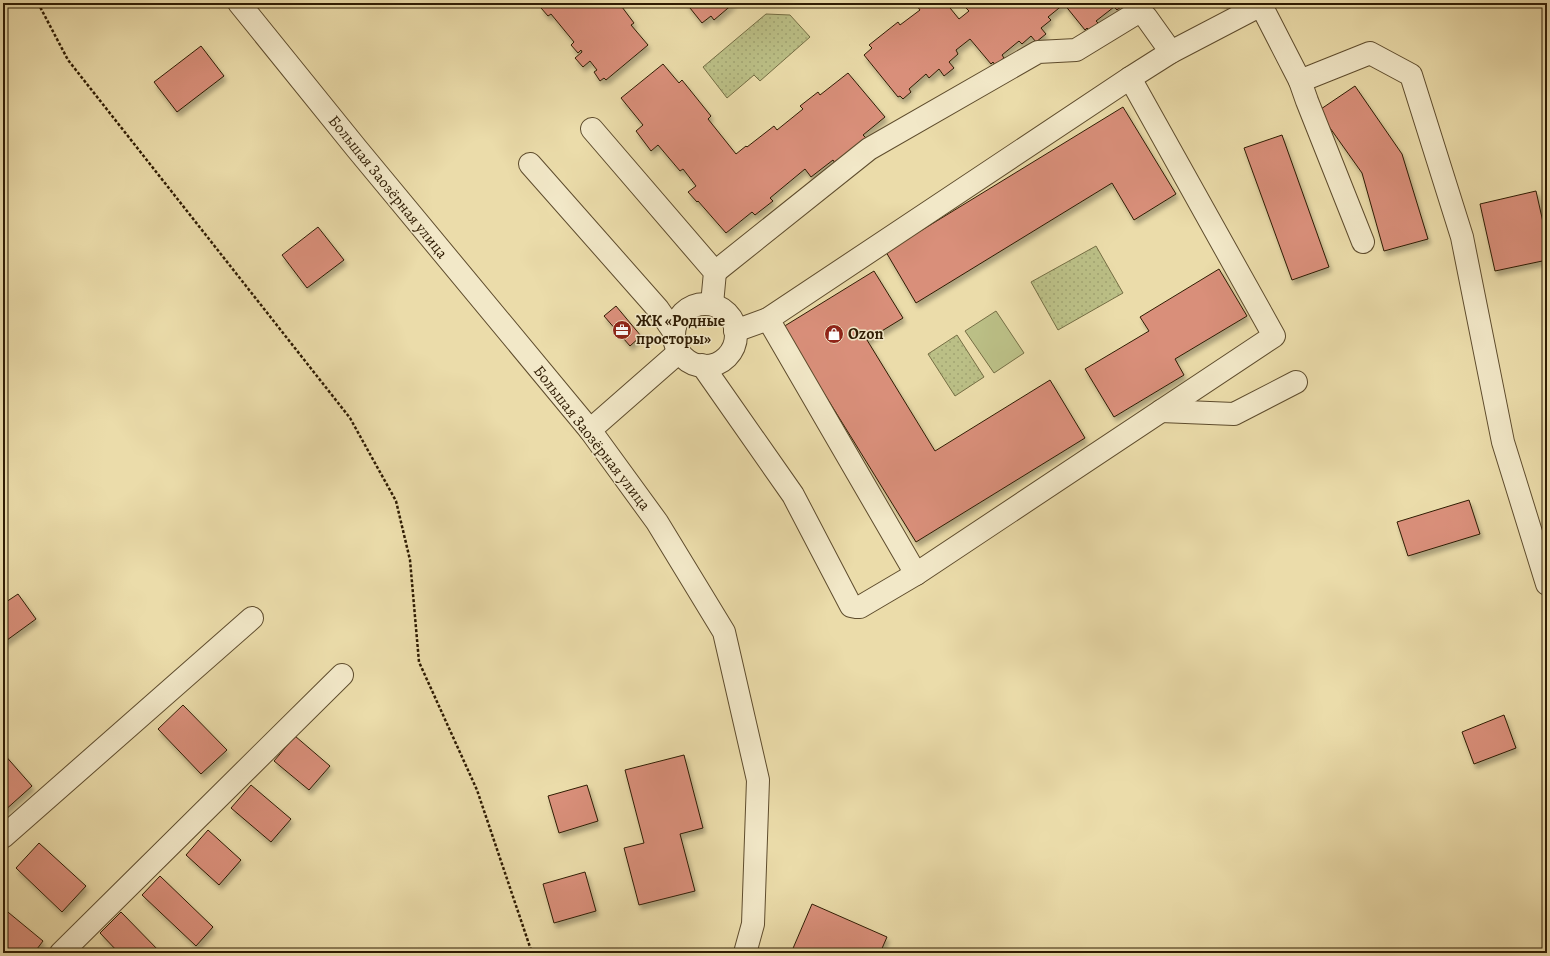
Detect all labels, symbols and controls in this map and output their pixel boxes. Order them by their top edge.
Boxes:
street label: Большая Заозёрная улица [323,111,453,264]
place label: ЖК «Родные просторы» [636,310,725,350]
office icon: ЖК «Родные просторы» [611,319,633,341]
shop icon: Ozon [823,323,845,345]
place label: Ozon [848,323,883,345]
street label: Большая Заозёрная улица [528,361,656,516]

